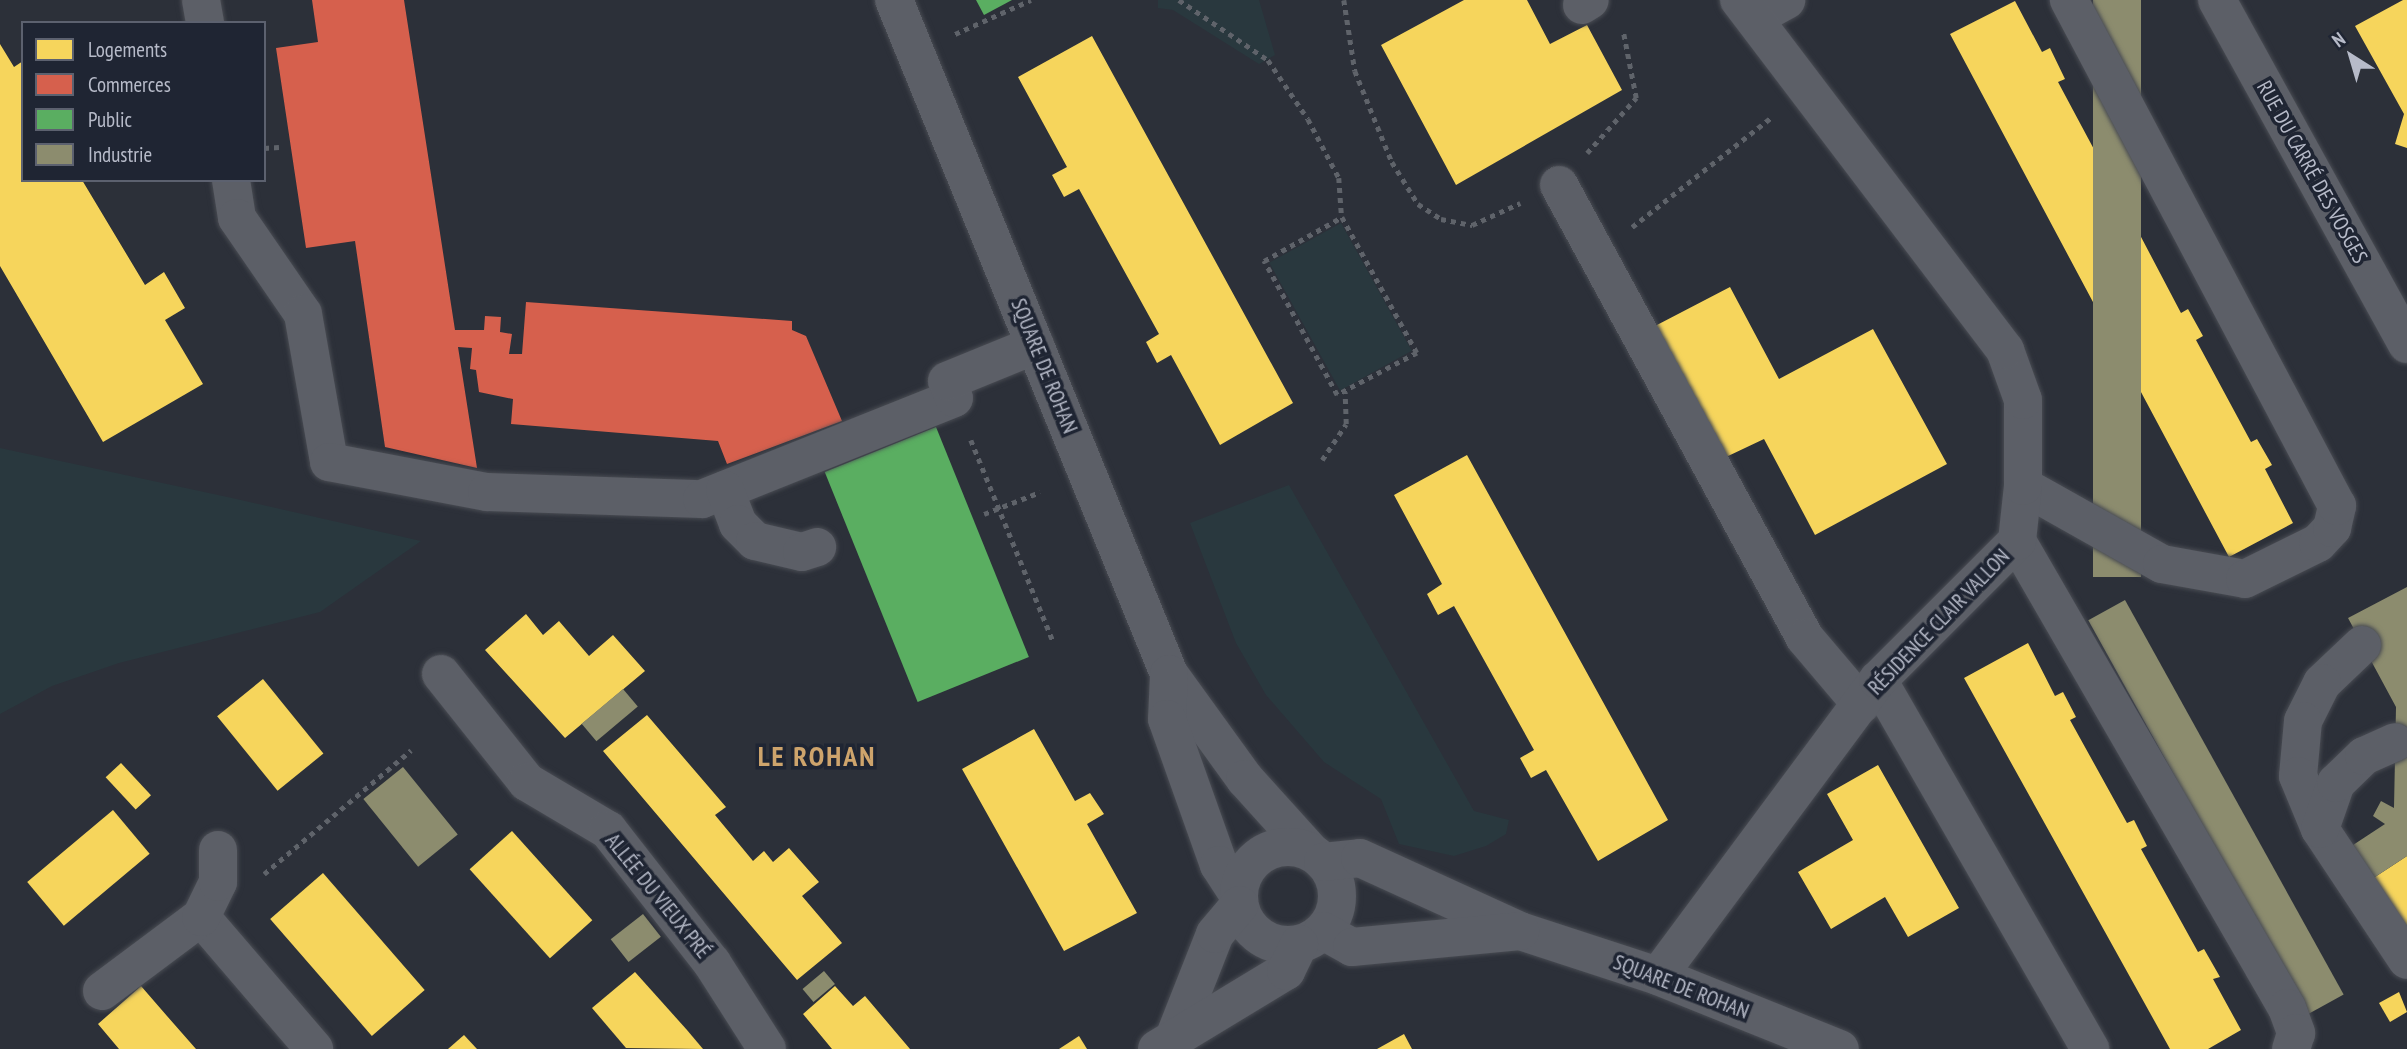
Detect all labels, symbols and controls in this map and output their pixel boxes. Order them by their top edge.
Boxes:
legend [21,21,266,182]
north arrow [2316,21,2386,91]
text: N [2327,27,2350,52]
text: Logements [88,36,167,63]
text: Commerces [88,71,171,98]
street label: RUE DU CARRÉ DES VOSGES [2251,76,2373,268]
text: Public [88,106,132,133]
text: Industrie [88,141,152,168]
street label: SQUARE DE ROHAN [1006,295,1082,437]
street label: RÉSIDENCE CLAIR VALLON [1863,544,2015,700]
district label: LE ROHAN [759,739,875,773]
street label: ALLÉE DU VIEUX PRÉ [600,828,716,964]
street label: SQUARE DE ROHAN [1610,950,1752,1024]

